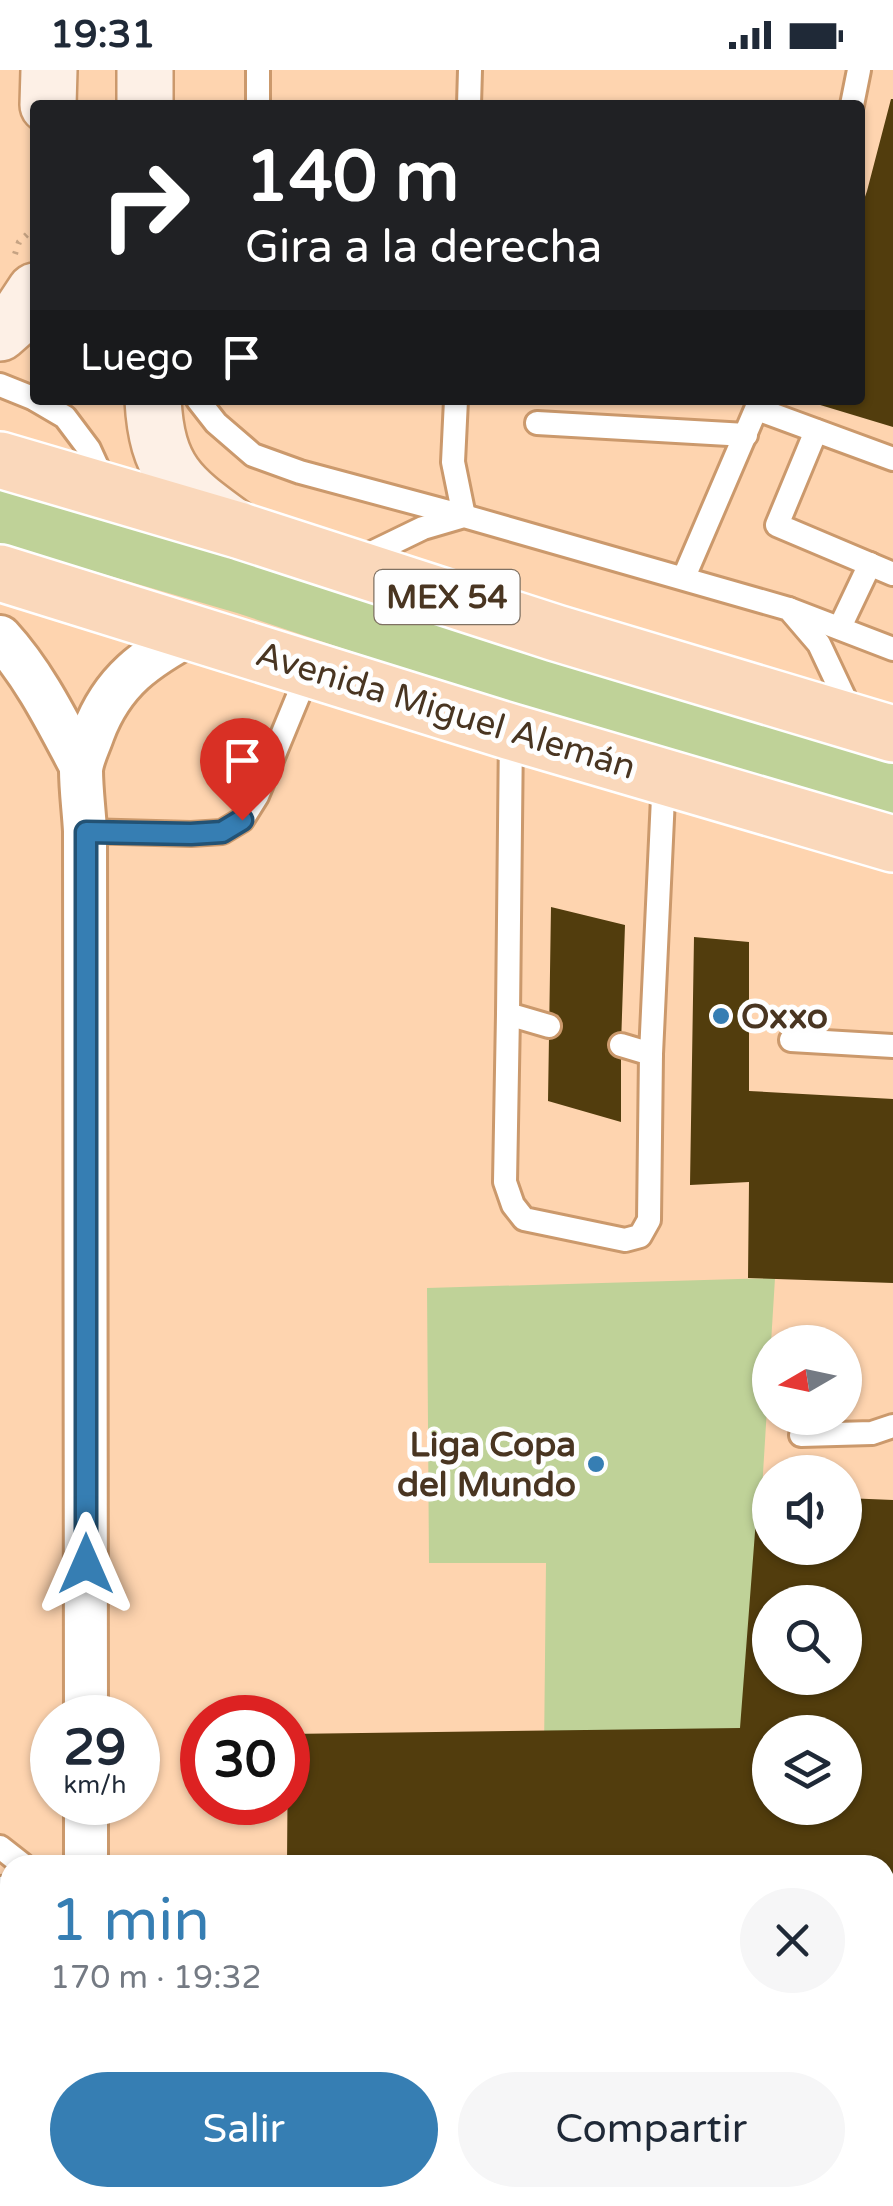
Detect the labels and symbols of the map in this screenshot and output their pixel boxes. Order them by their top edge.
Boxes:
road number: MEX 54 [374,570,520,624]
street label: Avenida Miguel Alemán [251,633,641,789]
pin [200,718,285,821]
place label: Oxxo [741,996,828,1038]
marker: Oxxo [710,1005,732,1027]
north arrow [752,1325,862,1435]
place label: Liga Copa del Mundo [397,1424,576,1506]
marker: Liga Copa del Mundo [585,1453,607,1475]
position arrow [34,1512,138,1616]
speed limit sign: 30 [180,1695,310,1825]

